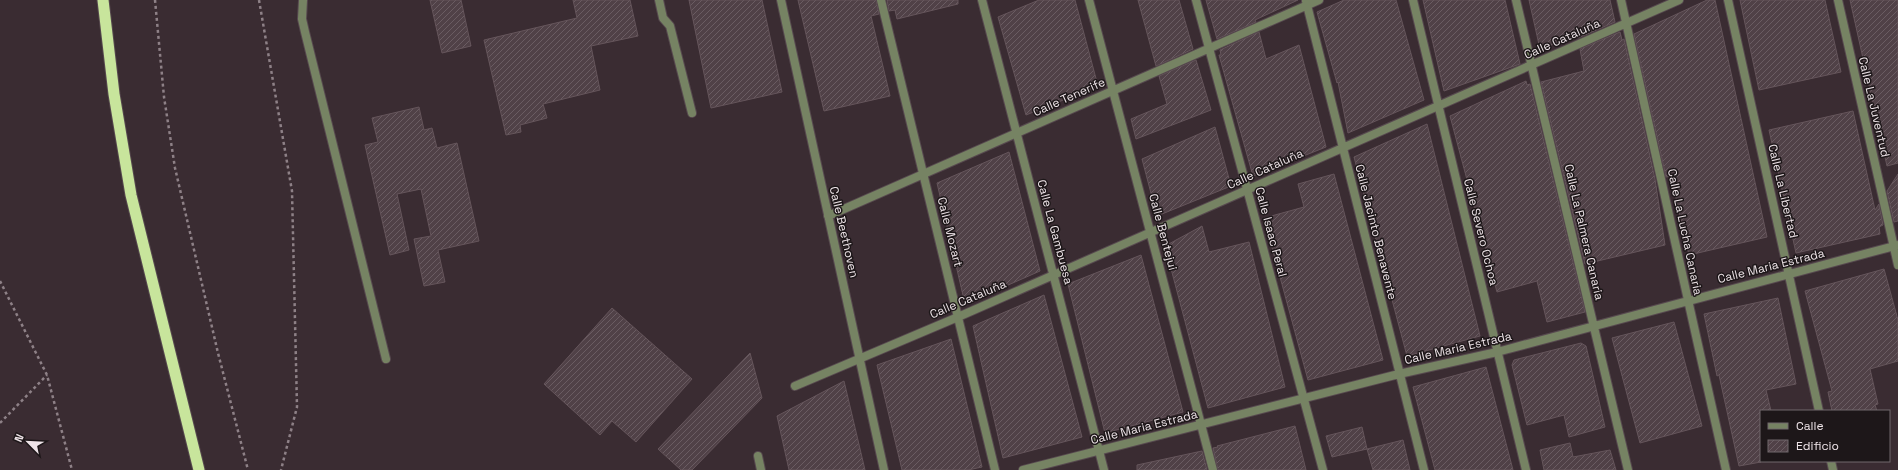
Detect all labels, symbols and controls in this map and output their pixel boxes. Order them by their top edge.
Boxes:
street label: Calle Cataluña [1521,15,1603,63]
street label: Calle La Juventud [1855,55,1893,159]
street label: Calle Tenerife [1030,74,1108,120]
street label: Calle La Libertad [1764,142,1802,240]
street label: Calle Cataluña [1224,145,1306,193]
street label: Calle La Palmera Canaria [1561,162,1607,302]
street label: Calle Jacinto Benavente [1351,163,1401,301]
street label: Calle La Lucha Canaria [1664,167,1706,297]
street label: Calle Severo Ochoa [1460,177,1502,287]
street label: Calle La Gambuesa [1033,178,1077,286]
street label: Calle Beethoven [826,185,862,279]
street label: Calle Isaac Peral [1251,185,1291,279]
street label: Calle Bentejui [1145,192,1181,272]
street label: Calle Mozart [934,195,966,269]
street label: Calle Maria Estrada [1716,245,1826,287]
street label: Calle Cataluña [927,276,1009,322]
street label: Calle Maria Estrada [1403,328,1513,368]
street label: Calle Maria Estrada [1089,406,1199,448]
legend [1760,410,1890,462]
text: Calle [1796,418,1824,434]
north arrow [8,422,48,462]
text: N [11,432,27,444]
text: Edificio [1796,438,1839,454]

